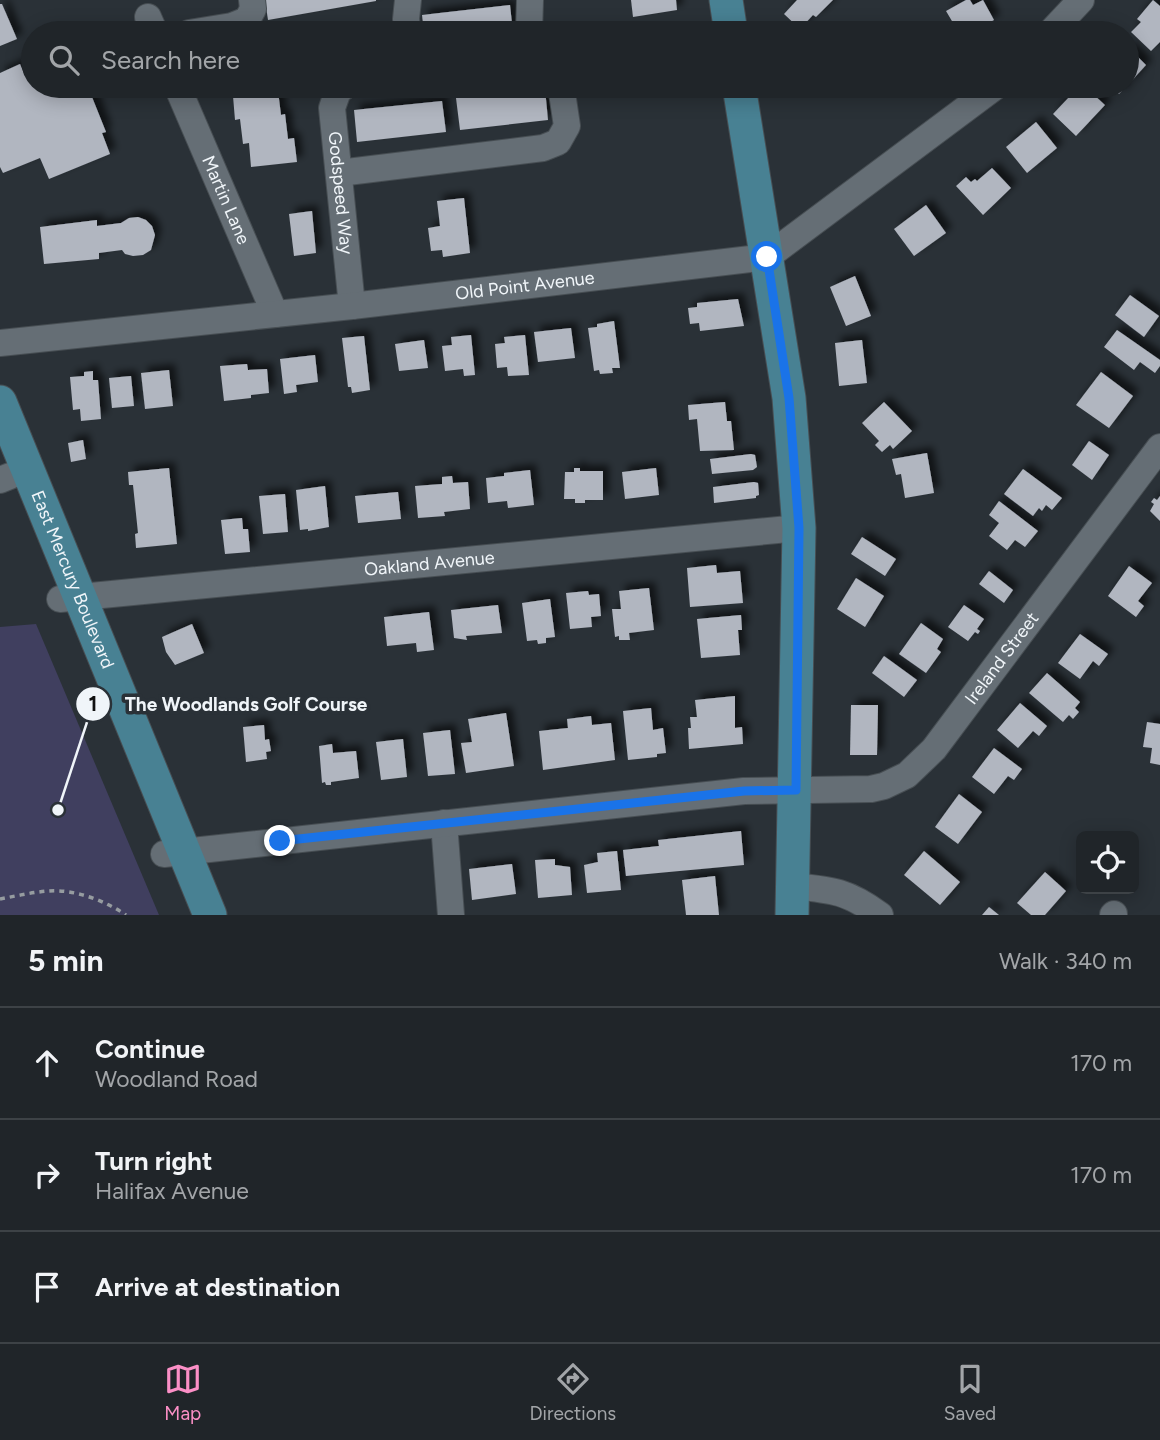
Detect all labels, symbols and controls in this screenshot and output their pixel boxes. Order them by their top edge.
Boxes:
search box [21,21,1139,98]
icon: search [45,41,83,79]
text: Search here [101,44,240,76]
street label: Godspeed Way [323,130,358,256]
street label: Martin Lane [197,152,255,248]
route start [751,241,782,272]
street label: Old Point Avenue [454,266,596,305]
street label: East Mercury Boulevard [26,487,119,672]
street label: Oakland Avenue [363,546,496,581]
street label: Ireland Street [960,608,1044,709]
callout: The Woodlands Golf Course [75,684,381,724]
text: 1 [89,691,97,716]
text: The Woodlands Golf Course [125,693,368,716]
route end [264,825,295,856]
map controls [1076,831,1139,894]
button: locate [1076,831,1139,894]
text: 5 min [28,942,104,979]
text: Walk · 340 m [999,947,1132,975]
text: Continue [95,1033,205,1065]
icon: ahead [28,1044,66,1082]
text: 170 m [1070,1049,1132,1077]
text: Woodland Road [95,1065,258,1093]
text: Turn right [95,1145,212,1177]
icon: right [28,1156,66,1194]
text: 170 m [1070,1161,1132,1189]
text: Halifax Avenue [95,1177,249,1205]
icon: arrive [28,1268,66,1306]
text: Arrive at destination [95,1271,340,1303]
tab: Map [164,1360,202,1425]
tab: Directions [529,1360,616,1425]
tab: Saved [944,1360,996,1425]

